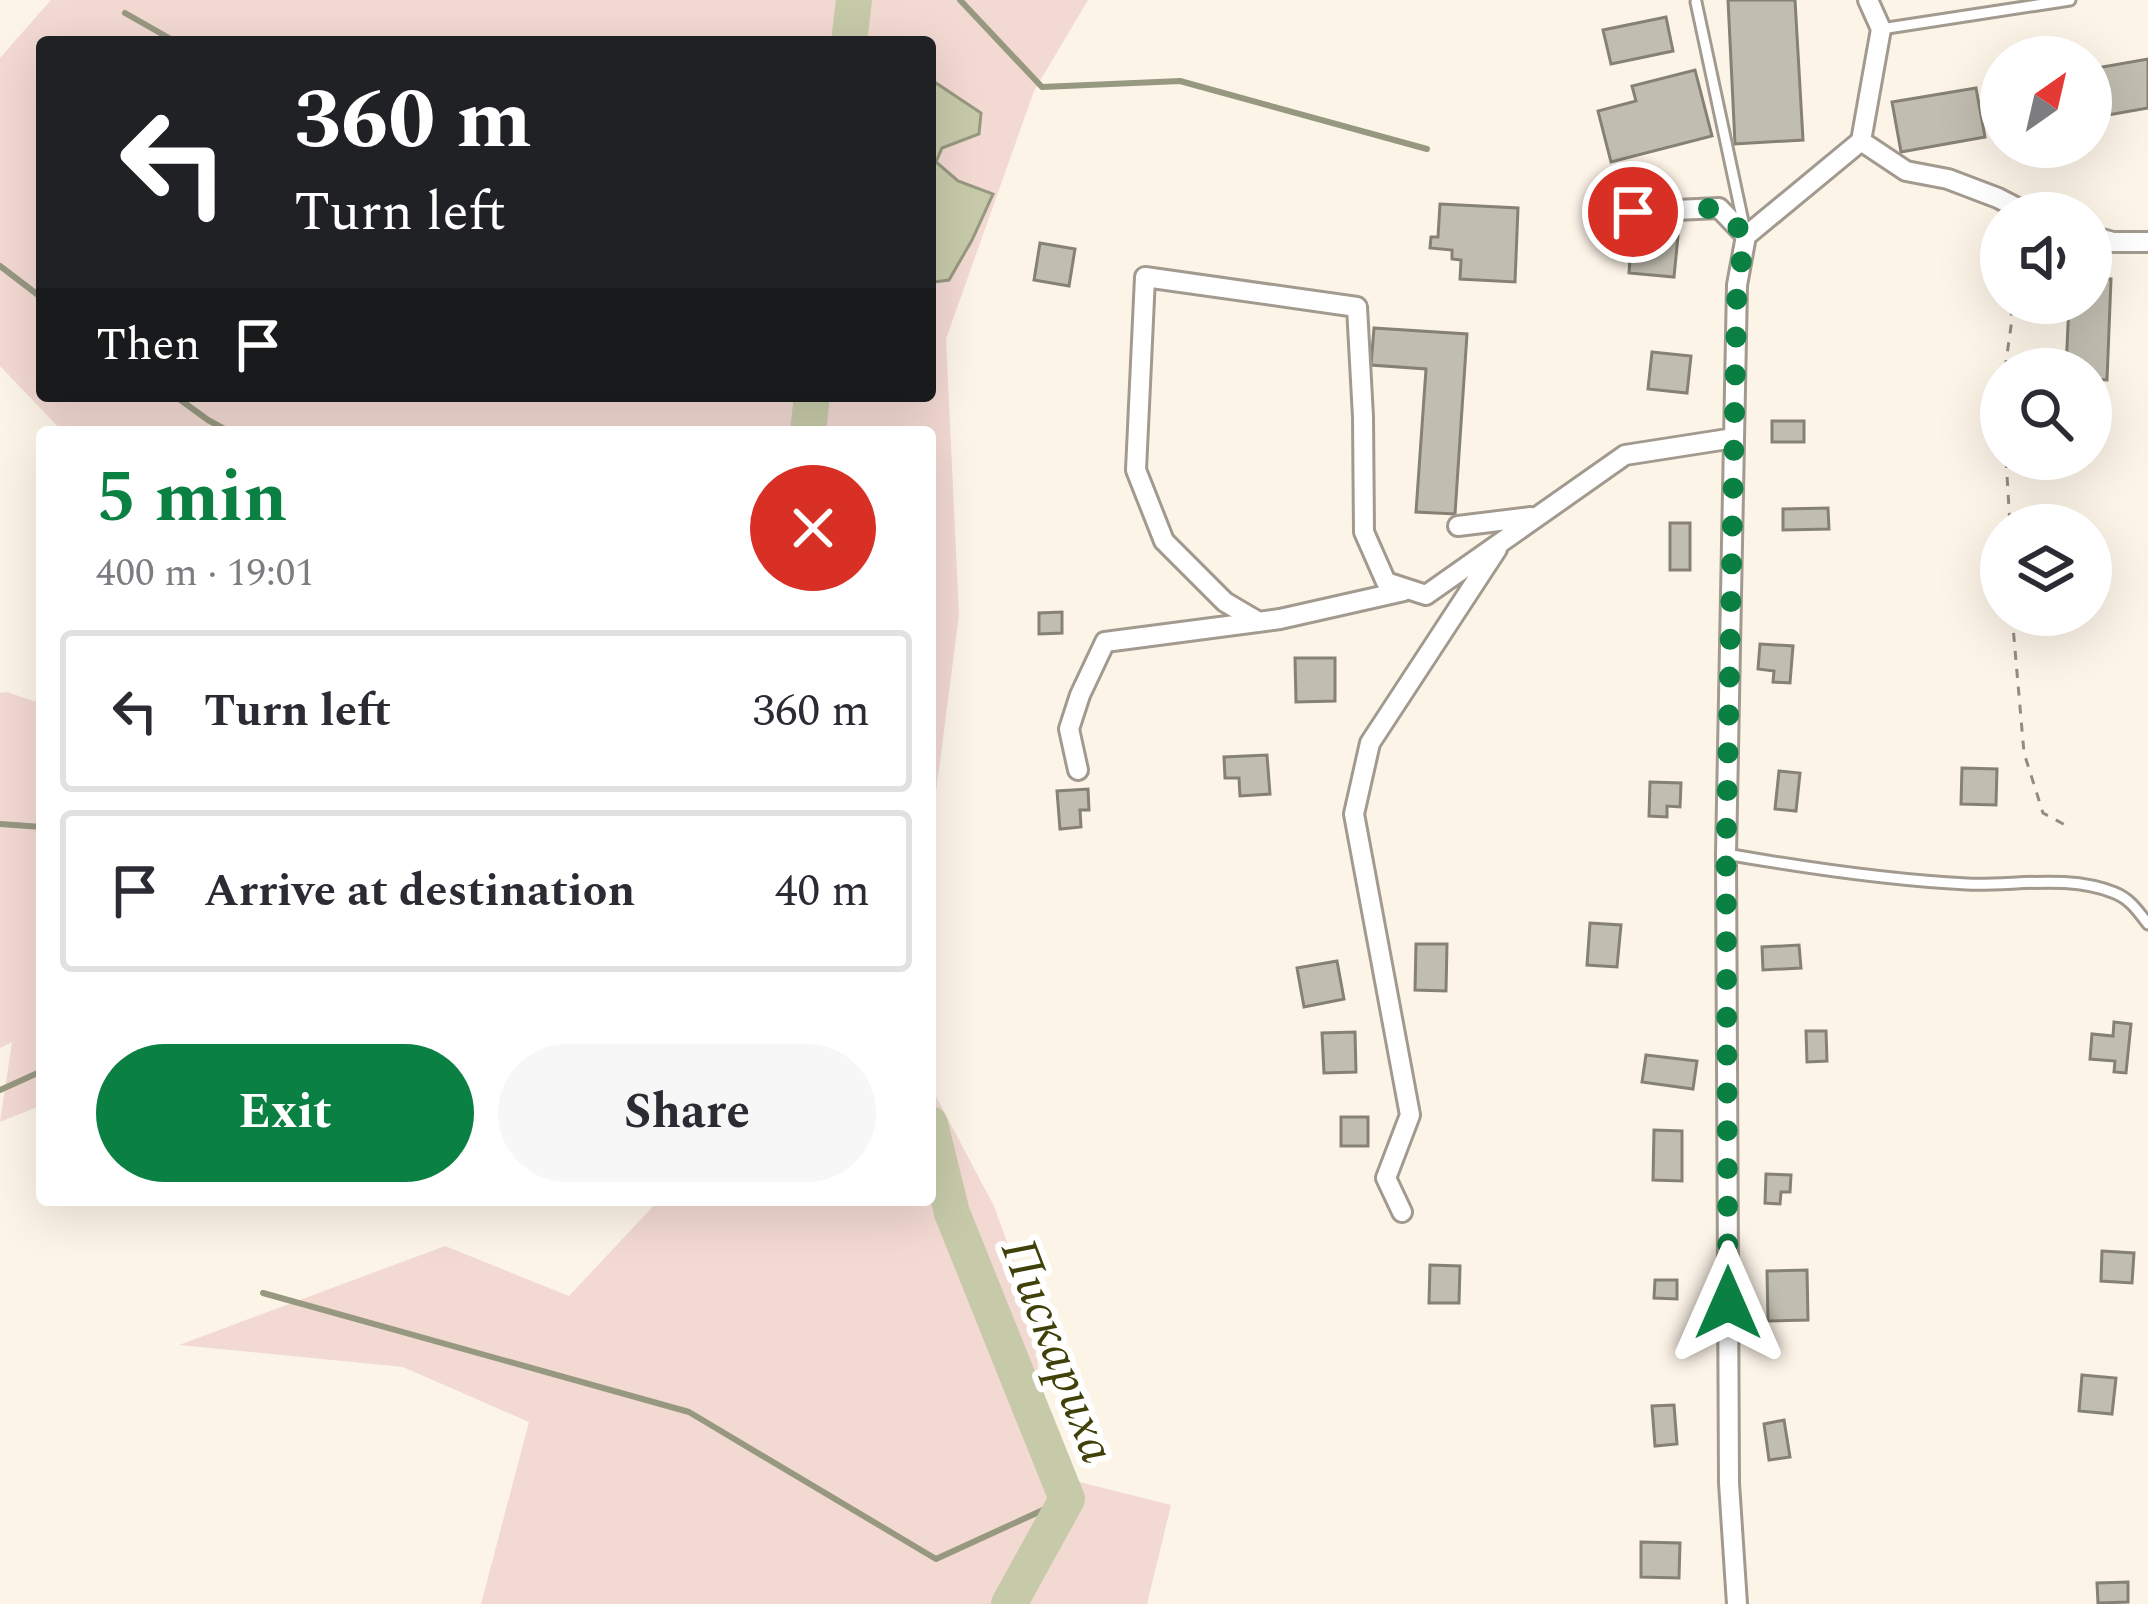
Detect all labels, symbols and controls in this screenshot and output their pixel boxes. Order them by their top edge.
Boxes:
north arrow [1980,36,2112,168]
map controls [1980,36,2112,636]
text: 360 m [294,57,532,185]
icon: left [96,84,252,240]
pin [1582,161,1684,263]
text: Turn left [294,172,506,254]
icon: arrive [1600,179,1666,245]
button: sound [1980,192,2112,324]
text: Then [96,311,201,380]
icon: arrive [225,312,291,378]
button: search [1980,348,2112,480]
text: 5 min [96,444,288,553]
button: close [750,465,876,591]
button: layers [1980,504,2112,636]
text: 400 m · 19:01 [96,544,315,603]
text: Turn left [204,677,391,746]
text: 360 m [753,677,870,746]
icon: left [102,678,168,744]
text: Arrive at destination [204,857,635,926]
text: 40 m [775,857,870,926]
icon: arrive [102,858,168,924]
button: Exit [96,1044,474,1182]
button: Share [498,1044,876,1182]
water label: Пискариха [979,1227,1136,1475]
position arrow [1665,1240,1791,1366]

